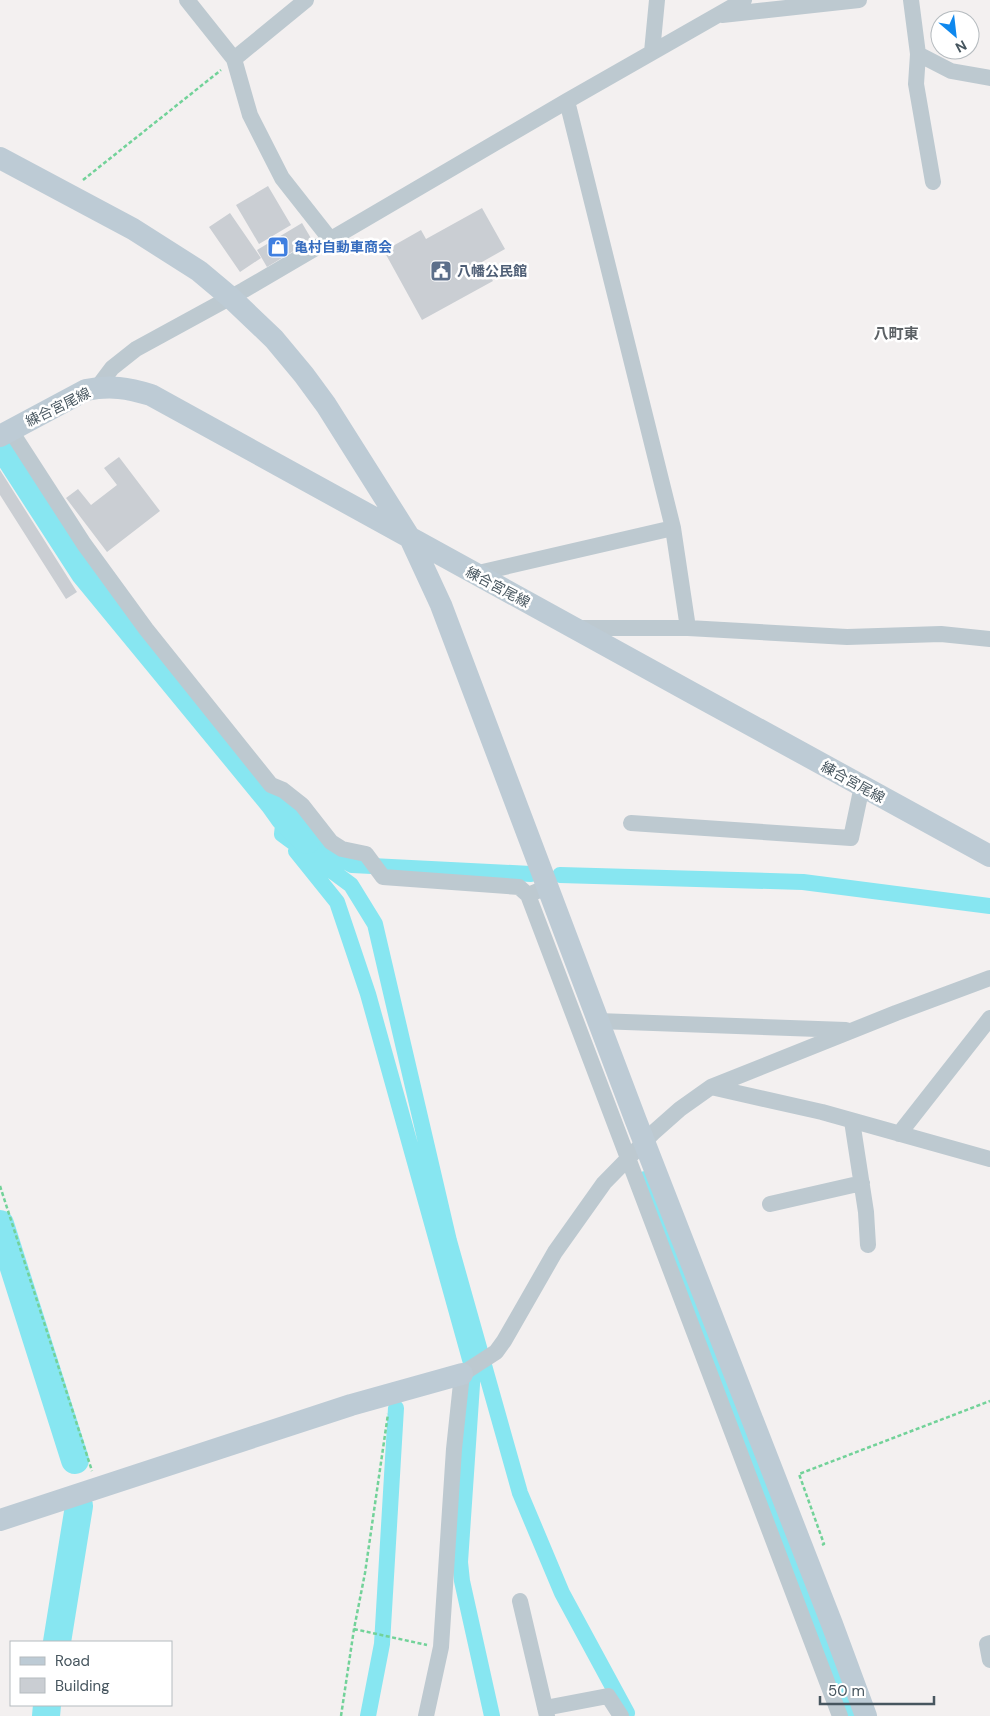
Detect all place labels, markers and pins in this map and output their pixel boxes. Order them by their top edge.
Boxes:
shop icon: 亀村自動車商会 [266,235,290,259]
place label: 亀村自動車商会 [294,238,392,256]
public building icon: 八幡公民館 [429,259,453,283]
place label: 八幡公民館 [457,262,527,280]

